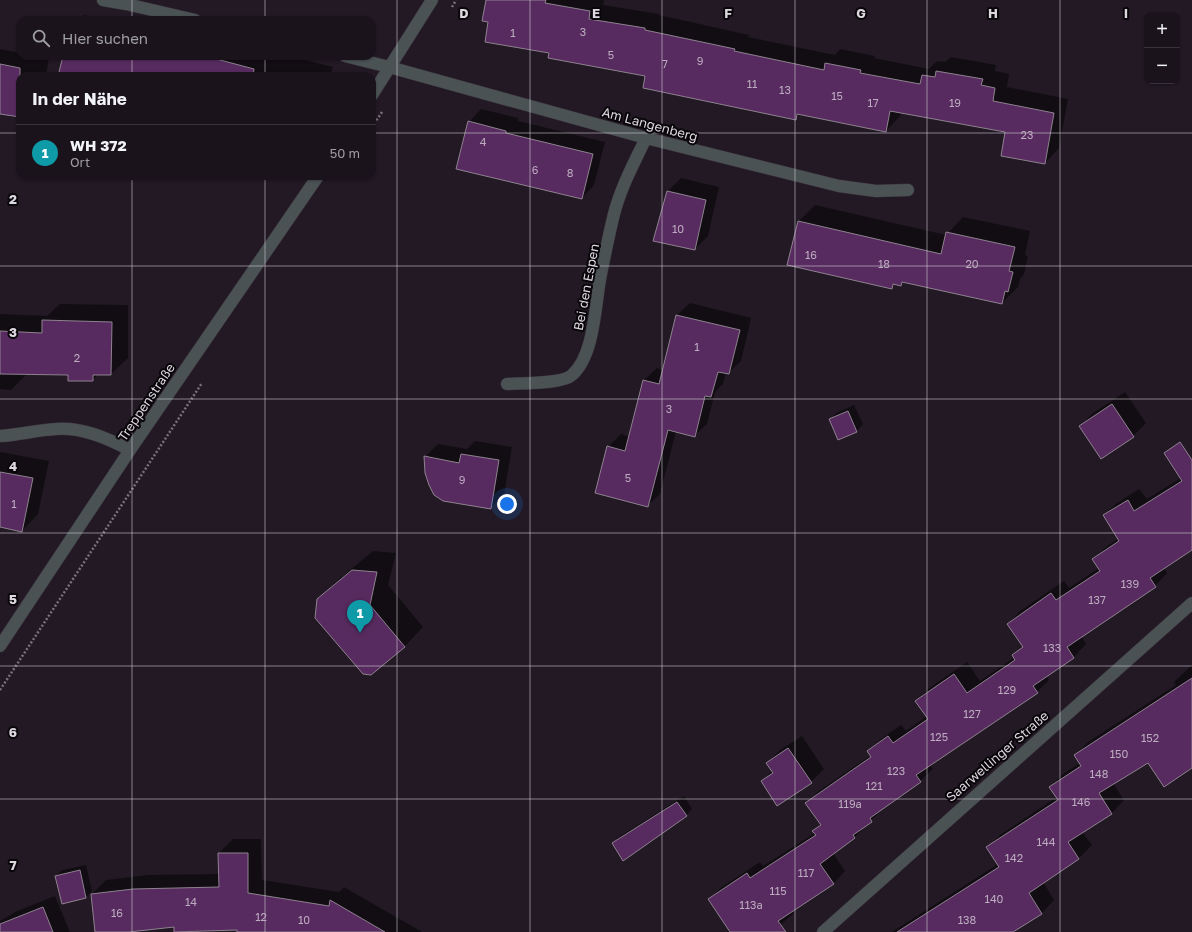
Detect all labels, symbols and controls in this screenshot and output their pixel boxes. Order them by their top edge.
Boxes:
text: D [459,5,469,21]
text: E [592,5,600,21]
text: F [724,5,732,21]
text: G [856,5,866,21]
text: H [988,5,998,21]
text: I [1124,5,1128,21]
map controls [1144,12,1180,84]
button: + [1144,12,1180,48]
search box [16,16,376,60]
house number: 3 [580,25,586,38]
house number: 1 [510,26,516,39]
icon: search [30,27,52,49]
text: Hier suchen [62,29,148,47]
house number: 5 [608,48,614,61]
button: − [1144,48,1180,84]
house number: 9 [697,54,703,67]
house number: 7 [662,57,668,70]
house number: 11 [747,77,757,90]
house number: 13 [779,83,791,96]
text: In der Nähe [32,88,127,109]
house number: 15 [831,89,843,102]
house number: 17 [867,96,879,109]
house number: 19 [949,96,961,109]
street label: Am Langenberg [600,104,700,144]
house number: 23 [1021,128,1033,141]
house number: 4 [480,135,487,148]
text: WH 372 [70,136,127,154]
text: 1 [42,145,48,161]
text: 50 m [330,145,360,161]
text: Ort [70,154,90,170]
house number: 6 [532,163,539,176]
house number: 8 [567,166,574,179]
text: 2 [9,191,17,207]
house number: 10 [672,222,684,235]
street label: Bei den Espen [570,242,602,332]
house number: 16 [805,248,817,261]
house number: 18 [878,257,890,270]
house number: 20 [965,257,979,270]
text: 3 [9,324,17,340]
house number: 1 [694,340,700,353]
house number: 2 [74,351,80,364]
street label: Treppenstraße [114,360,178,444]
house number: 3 [666,402,672,415]
text: 4 [9,458,17,474]
house number: 5 [625,471,631,484]
house number: 9 [459,473,465,486]
your location [497,494,517,514]
house number: 1 [11,497,17,510]
house number: 139 [1121,577,1139,590]
text: 5 [9,591,17,607]
house number: 137 [1088,593,1106,606]
pin: 1 [347,600,373,633]
house number: 133 [1043,641,1061,654]
house number: 129 [998,683,1016,696]
street label: Saarwellinger Straße [942,707,1052,805]
house number: 127 [963,707,981,720]
text: 6 [9,724,17,740]
house number: 125 [930,730,948,743]
house number: 152 [1141,731,1159,744]
house number: 150 [1110,747,1128,760]
house number: 123 [887,764,905,777]
house number: 148 [1090,767,1109,780]
house number: 121 [865,779,883,792]
house number: 146 [1072,795,1091,808]
house number: 119a [838,797,862,810]
house number: 144 [1037,835,1056,848]
house number: 142 [1005,851,1023,864]
text: 7 [9,857,17,873]
house number: 117 [798,866,814,879]
house number: 115 [769,884,787,897]
house number: 140 [985,892,1004,905]
house number: 14 [185,895,197,908]
house number: 113a [739,898,763,911]
house number: 16 [111,906,123,919]
house number: 12 [255,910,267,923]
house number: 10 [298,913,310,926]
house number: 138 [958,913,977,926]

